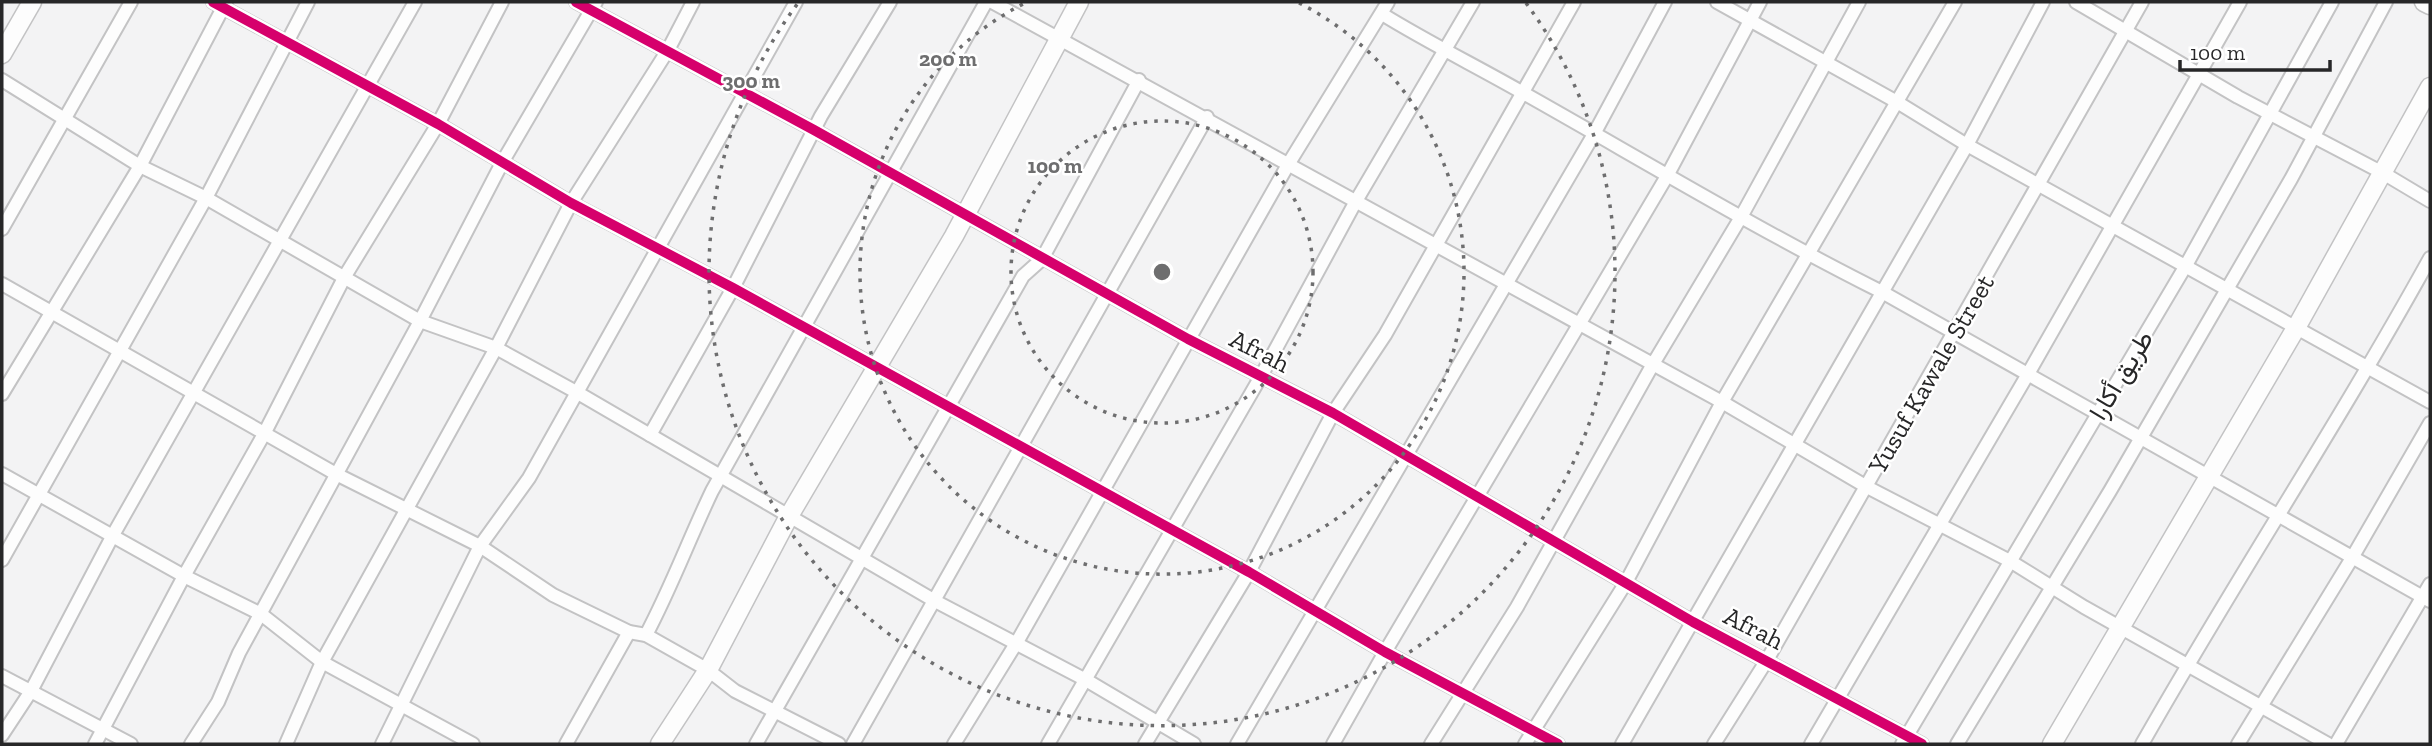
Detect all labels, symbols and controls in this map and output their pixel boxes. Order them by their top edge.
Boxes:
scale bar [2180,28,2330,72]
text: 100 m [2190,40,2245,65]
text: 200 m [919,46,977,71]
text: 300 m [722,68,780,93]
text: 100 m [1028,153,1083,178]
centre of rings [1150,260,1174,284]
street label: Yusuf Kawale Street [1861,269,2001,480]
street label: Afrah [1225,322,1296,380]
street label: طريق أكارا [2082,325,2160,425]
street label: Afrah [1719,599,1790,657]

